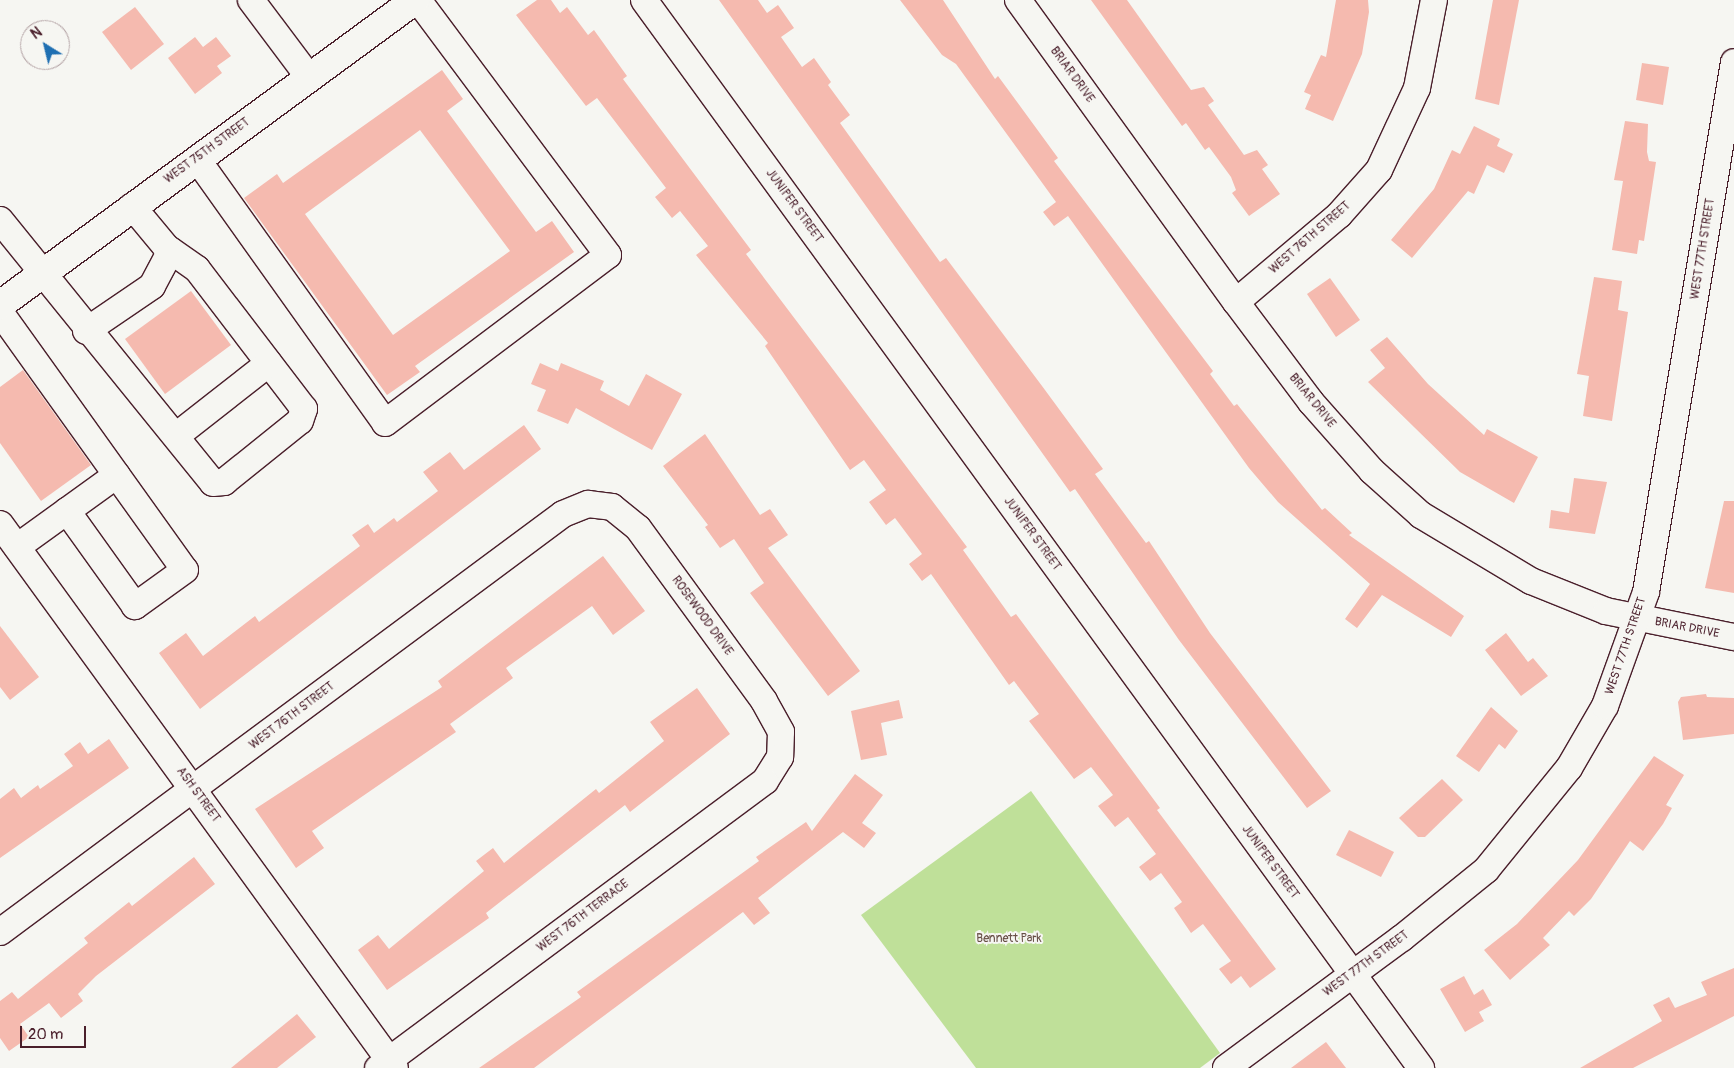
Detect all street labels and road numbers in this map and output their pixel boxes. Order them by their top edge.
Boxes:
street label: BRIAR DRIVE [1047,44,1097,106]
street label: WEST 75TH STREET [161,115,253,187]
street label: JUNIPER STREET [763,166,825,246]
street label: WEST 77TH STREET [1688,197,1718,301]
street label: WEST 76TH STREET [1267,199,1353,277]
street label: BRIAR DRIVE [1286,371,1338,431]
street label: JUNIPER STREET [1001,494,1063,574]
street label: ROSEWOOD DRIVE [668,573,736,659]
street label: WEST 77TH STREET [1603,595,1649,697]
street label: BRIAR DRIVE [1653,615,1721,641]
street label: WEST 76TH STREET [247,679,337,753]
street label: ASH STREET [173,765,223,825]
street label: JUNIPER STREET [1239,822,1301,902]
street label: WEST 76TH TERRACE [534,877,632,955]
street label: WEST 77TH STREET [1320,928,1412,1000]

